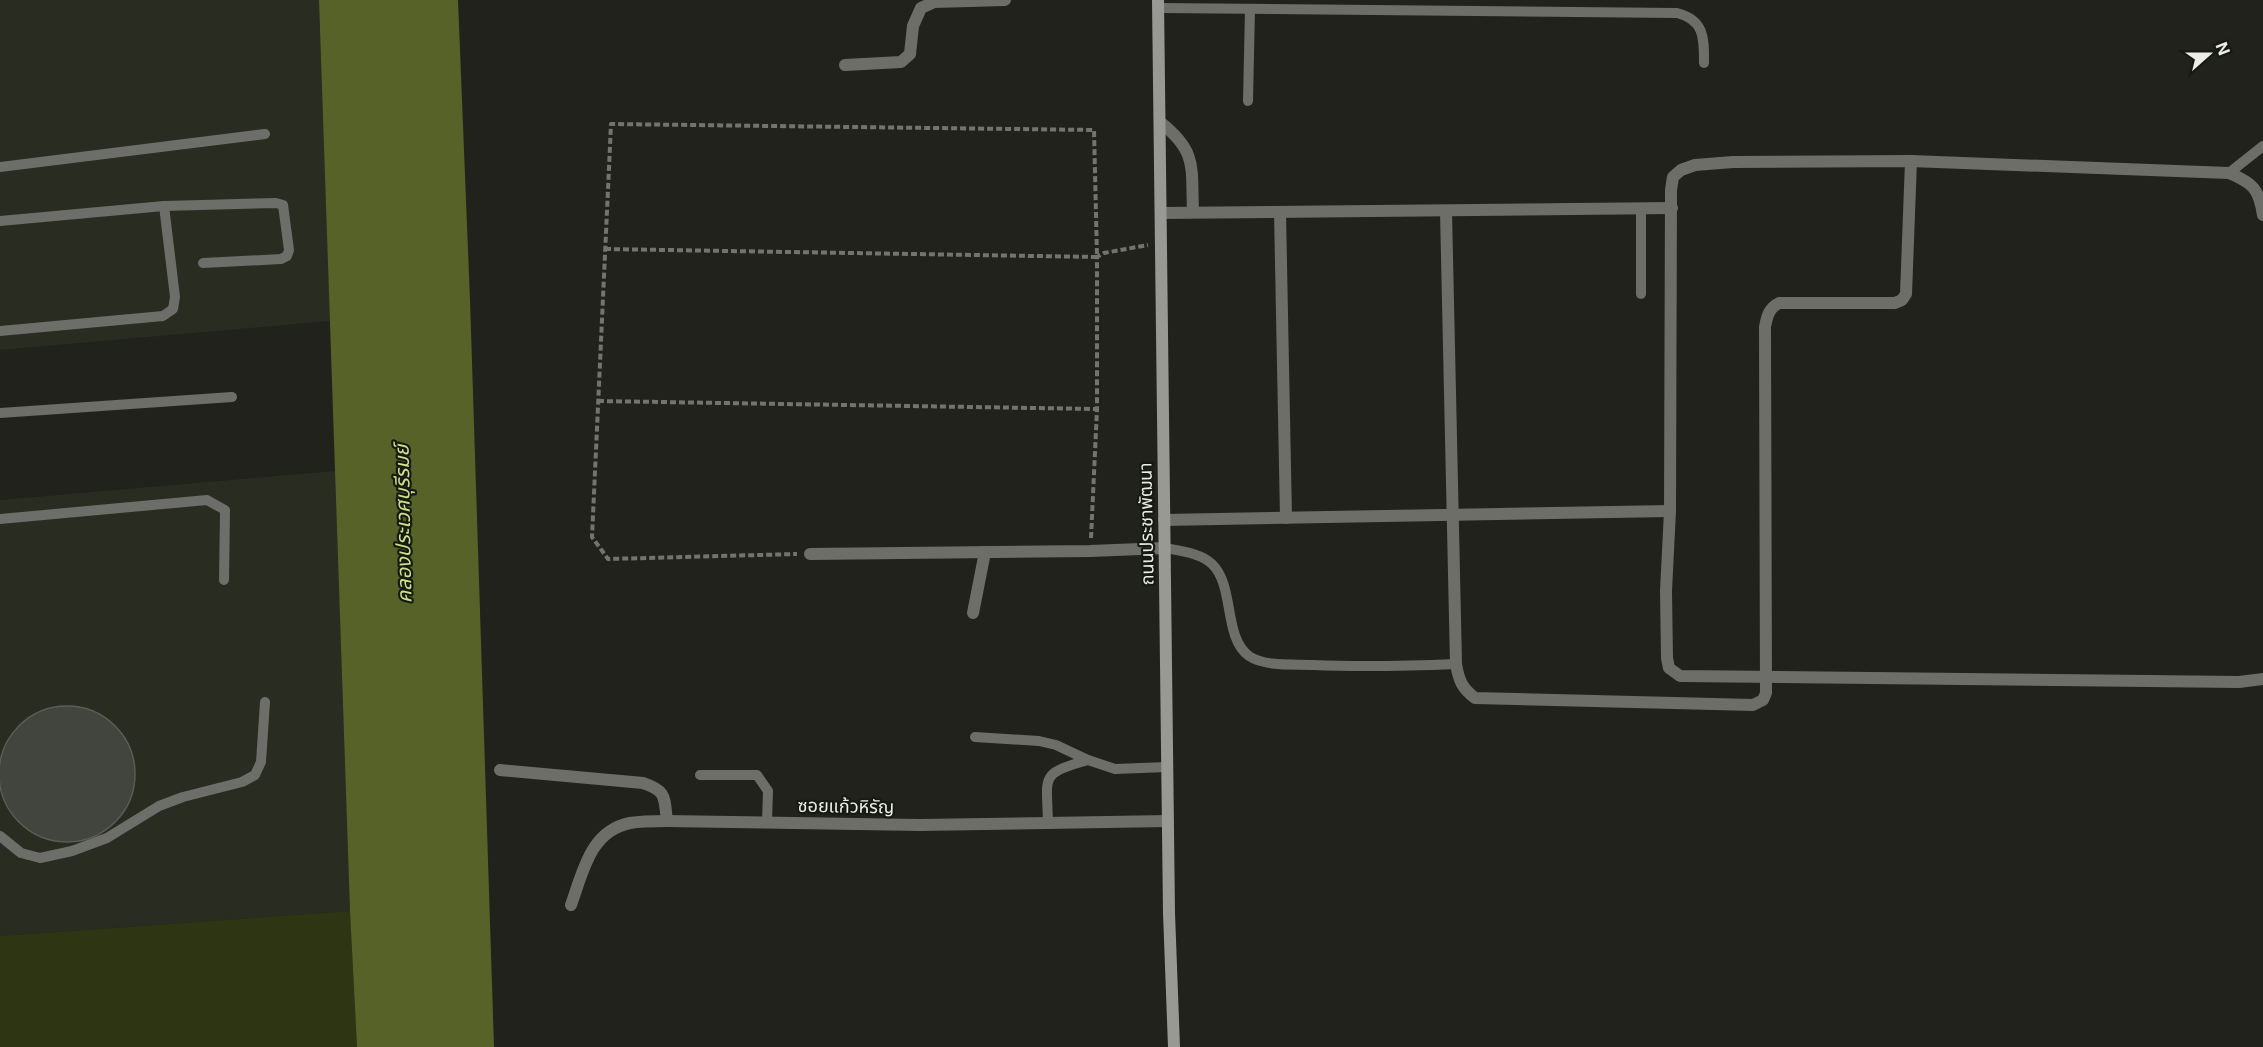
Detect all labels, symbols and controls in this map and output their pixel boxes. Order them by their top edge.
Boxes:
north arrow [2179,24,2239,84]
text: N [2211,39,2235,58]
water label: คลองประเวศบุรีรมย์ [390,440,417,603]
street label: ถนนประชาพัฒนา [1134,462,1158,586]
street label: ซอยแก้วหิรัญ [798,795,894,817]

